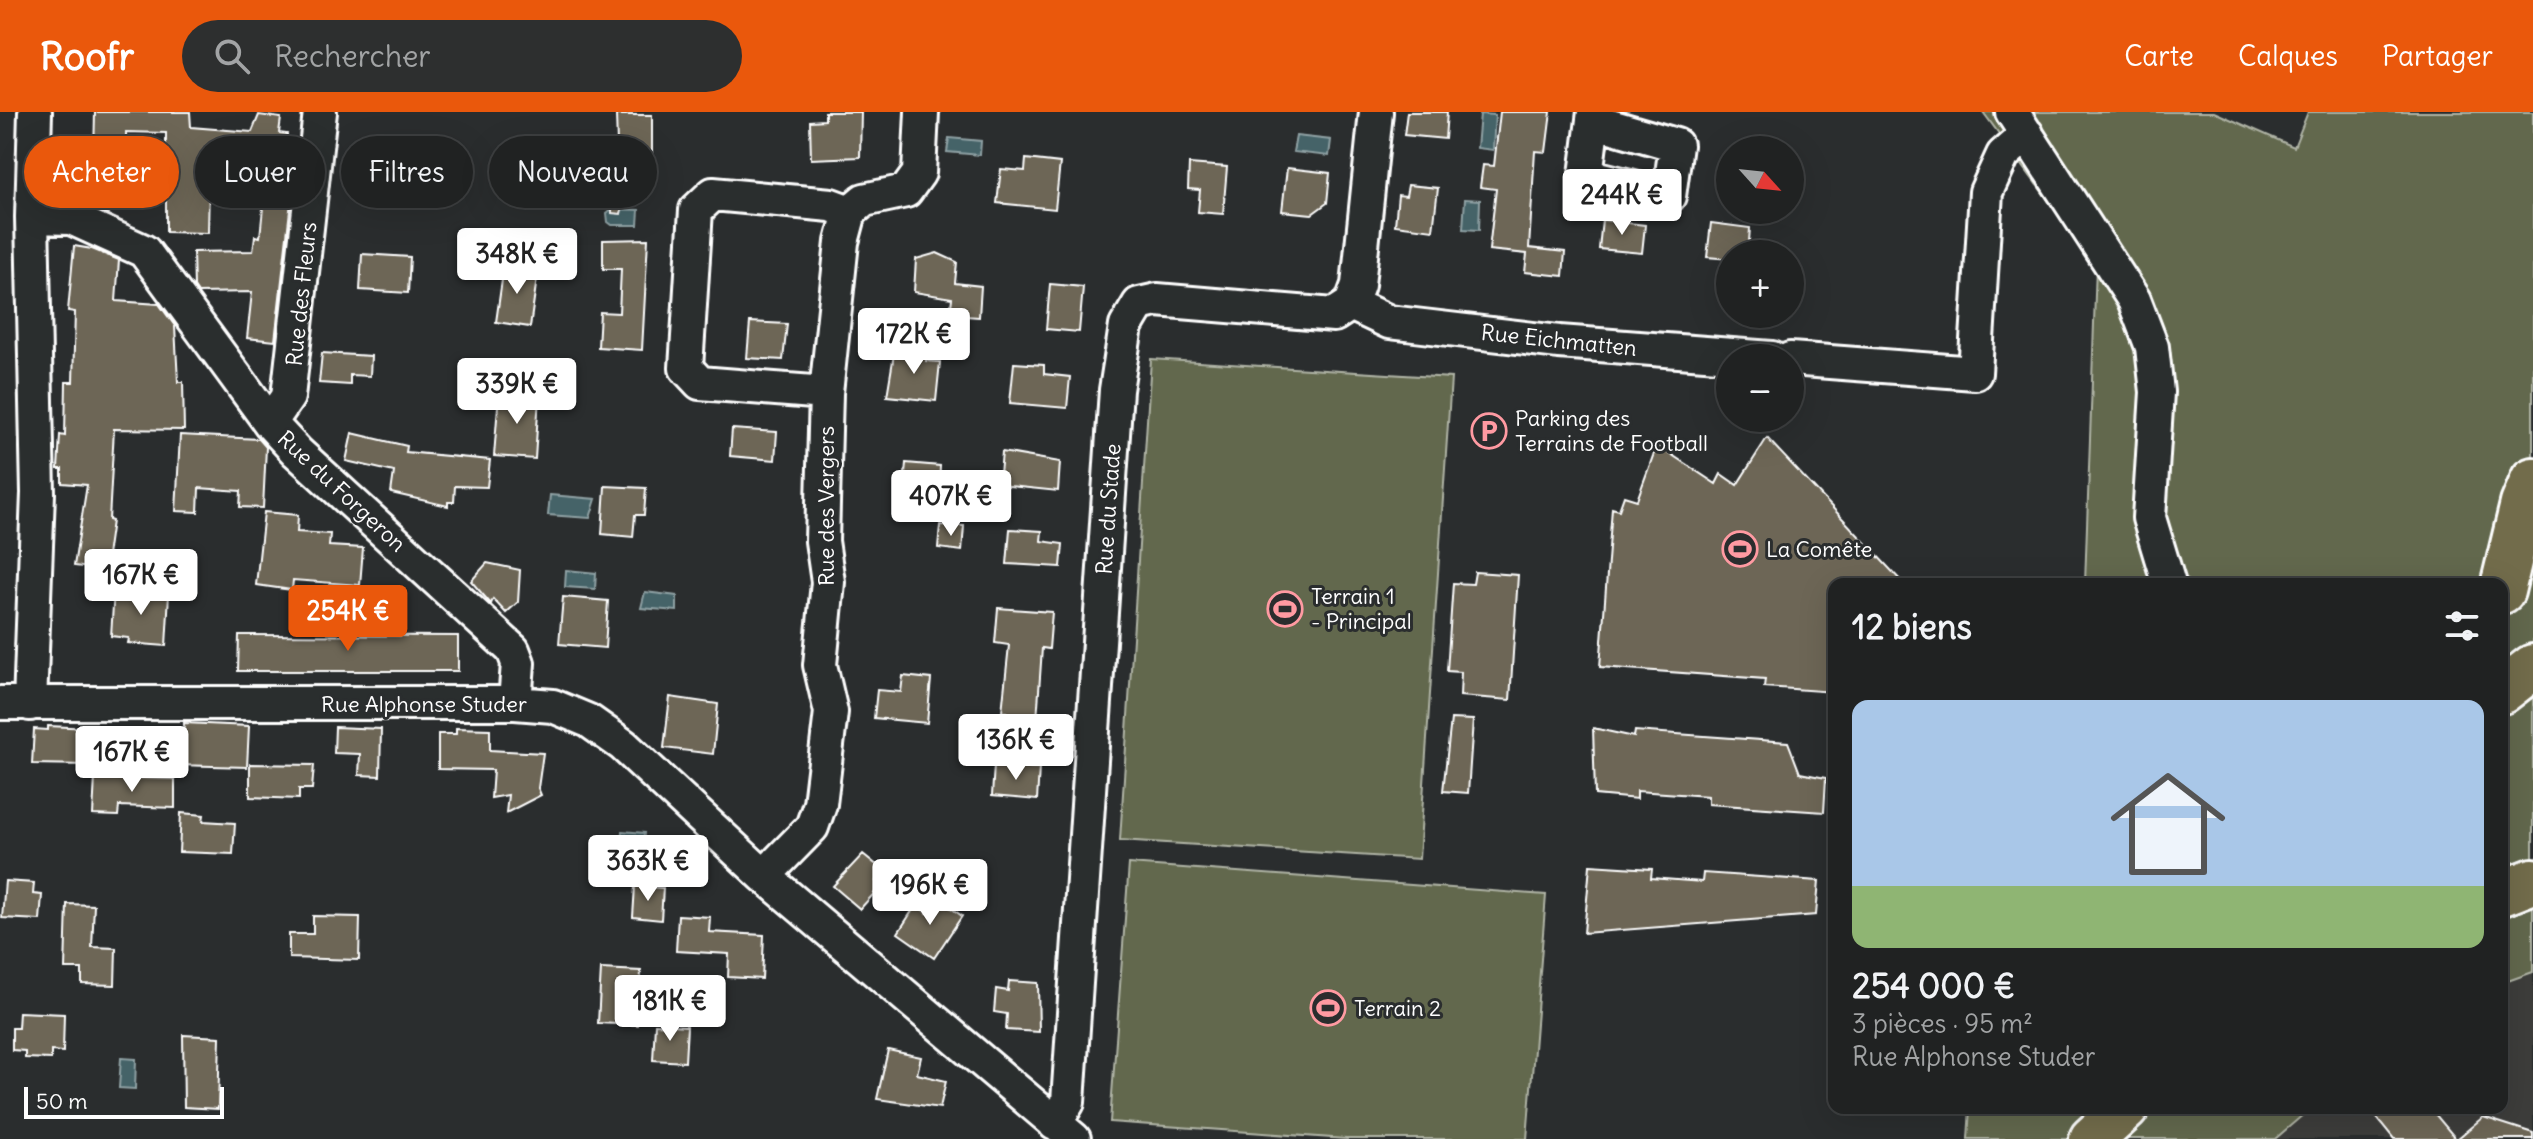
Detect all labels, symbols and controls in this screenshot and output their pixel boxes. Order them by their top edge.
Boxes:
search box [182,20,742,92]
text: Roofr [40,33,134,80]
icon: search [210,34,254,78]
text: Rechercher [274,37,431,75]
text: Carte [2124,38,2194,74]
text: Calques [2238,38,2338,74]
text: Partager [2382,38,2493,74]
chip: Acheter [24,136,179,208]
chip: Louer [195,136,325,208]
chip: Filtres [341,136,473,208]
chip: Nouveau [489,136,657,208]
north arrow [1716,136,1804,224]
map controls [1716,136,1804,432]
pin: 244K € [1557,169,1687,237]
text: 244K € [1581,178,1663,211]
street label: Rue des Fleurs [280,221,322,367]
pin: 348K € [452,228,582,296]
text: 348K € [475,237,559,270]
button: + [1716,240,1804,328]
pin: 172K € [849,308,979,376]
text: 172K € [876,317,952,350]
street label: Rue Eichmatten [1480,318,1638,362]
button: − [1716,344,1804,432]
pin: 339K € [452,358,582,426]
text: 339K € [475,367,559,400]
place label: Parking des Terrains de Football [1515,404,1708,457]
parking icon: Parking des Terrains de Football [1470,412,1508,450]
street label: Rue du Forgeron [272,424,412,558]
street label: Rue des Vergers [812,426,840,586]
street label: Rue du Stade [1089,443,1127,575]
pin: 407K € [886,470,1016,538]
text: 407K € [909,479,993,512]
sports icon: La Comête [1721,530,1759,568]
place label: La Comête [1766,535,1872,563]
pin: 167K € [76,549,206,617]
text: 167K € [102,558,180,591]
place label: Terrain 1 - Principal [1311,582,1412,635]
pin: 254K € [283,585,413,653]
sports icon: Terrain 1 - Principal [1266,590,1304,628]
text: 254K € [306,594,390,627]
icon: filters [2440,604,2484,648]
text: 12 biens [1852,605,1972,648]
street label: Rue Alphonse Studer [321,690,527,718]
pin: 136K € [951,714,1081,782]
text: 136K € [976,723,1056,756]
pin: 167K € [67,726,197,794]
text: 167K € [93,735,171,768]
icon: home [2096,752,2240,896]
pin: 363K € [583,835,713,903]
text: 363K € [606,844,690,877]
pin: 196K € [865,859,995,927]
text: 196K € [890,868,970,901]
text: 254 000 € [1852,964,2015,1007]
pin: 181K € [605,975,735,1043]
text: 181K € [633,984,707,1017]
sports icon: Terrain 2 [1309,989,1347,1027]
place label: Terrain 2 [1354,994,1441,1022]
text: 3 pièces · 95 m² [1852,1007,2033,1040]
text: Rue Alphonse Studer [1852,1040,2095,1073]
scale bar [24,1083,224,1119]
text: 50 m [36,1087,88,1115]

